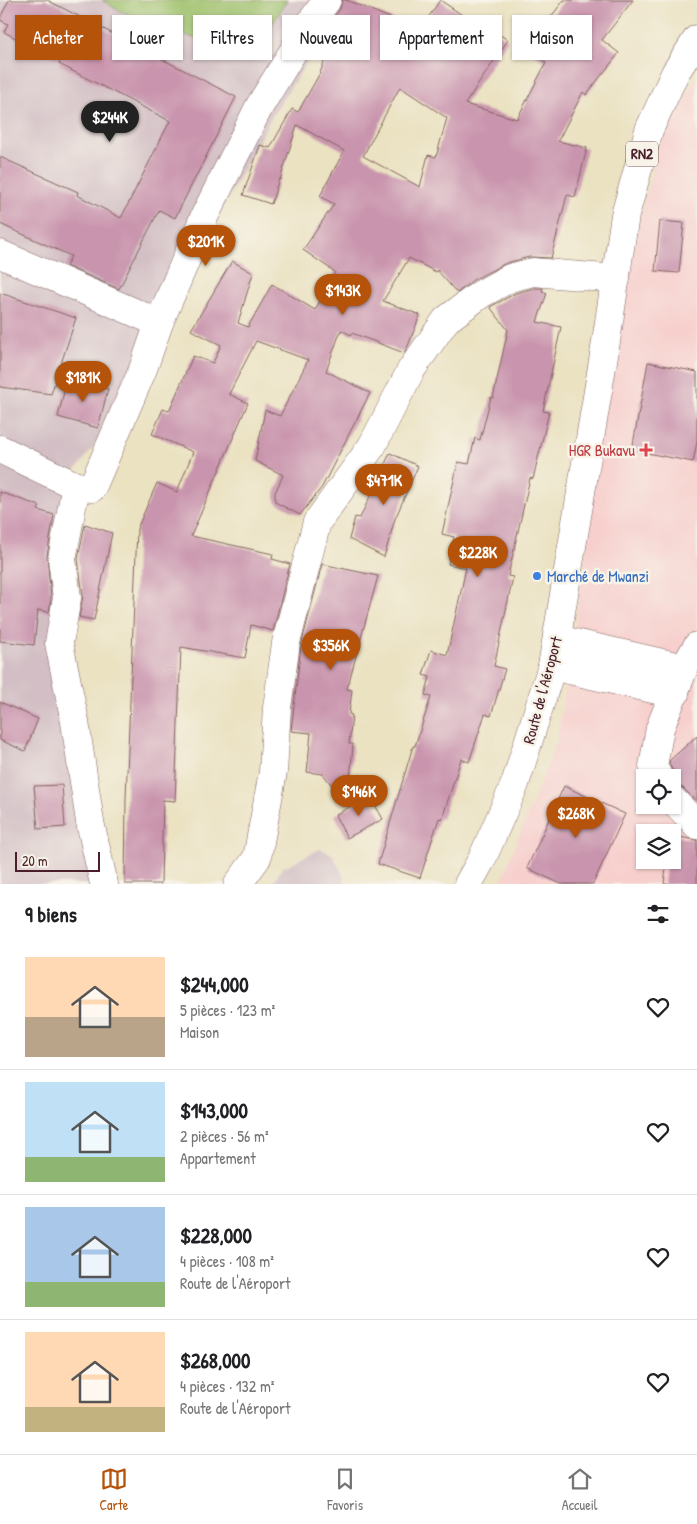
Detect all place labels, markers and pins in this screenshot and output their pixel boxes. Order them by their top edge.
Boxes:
pin: $244K [75,100,145,143]
pin: $201K [171,224,241,267]
pin: $143K [308,274,378,316]
pin: $181K [48,360,118,403]
place label: HGR Bukavu [569,439,636,461]
marker: HGR Bukavu [639,443,653,457]
pin: $471K [349,464,419,506]
pin: $228K [443,536,513,578]
place label: Marché de Mwanzi [547,565,649,587]
marker: Marché de Mwanzi [531,570,543,582]
pin: $356K [296,628,366,671]
pin: $146K [324,774,394,817]
pin: $268K [541,796,611,839]

